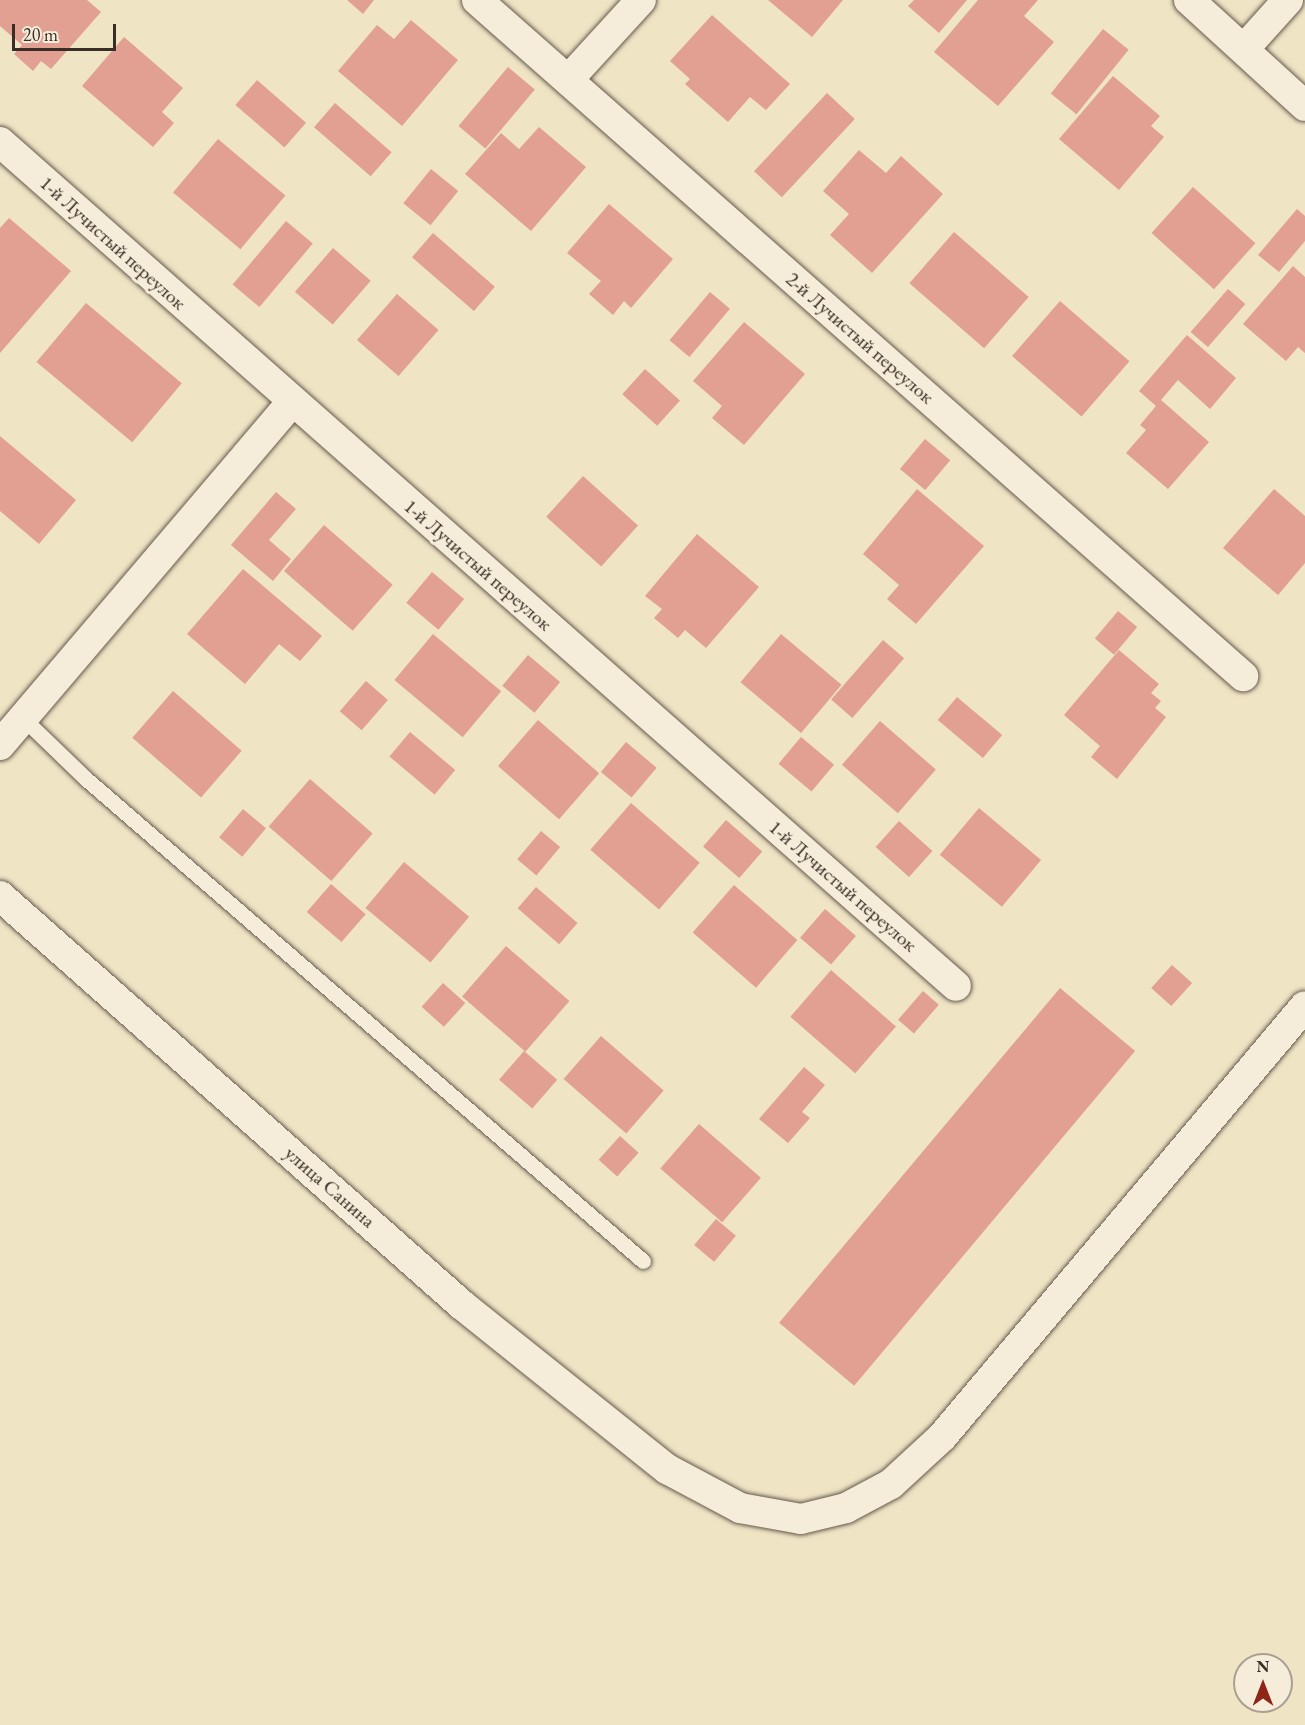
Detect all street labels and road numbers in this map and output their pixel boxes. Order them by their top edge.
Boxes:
street label: 1-й Лучистый переулок [35,171,191,315]
street label: 2-й Лучистый переулок [781,267,939,409]
street label: 1-й Лучистый переулок [399,494,557,636]
street label: 1-й Лучистый переулок [764,815,922,957]
street label: улица Санина [280,1141,380,1233]

